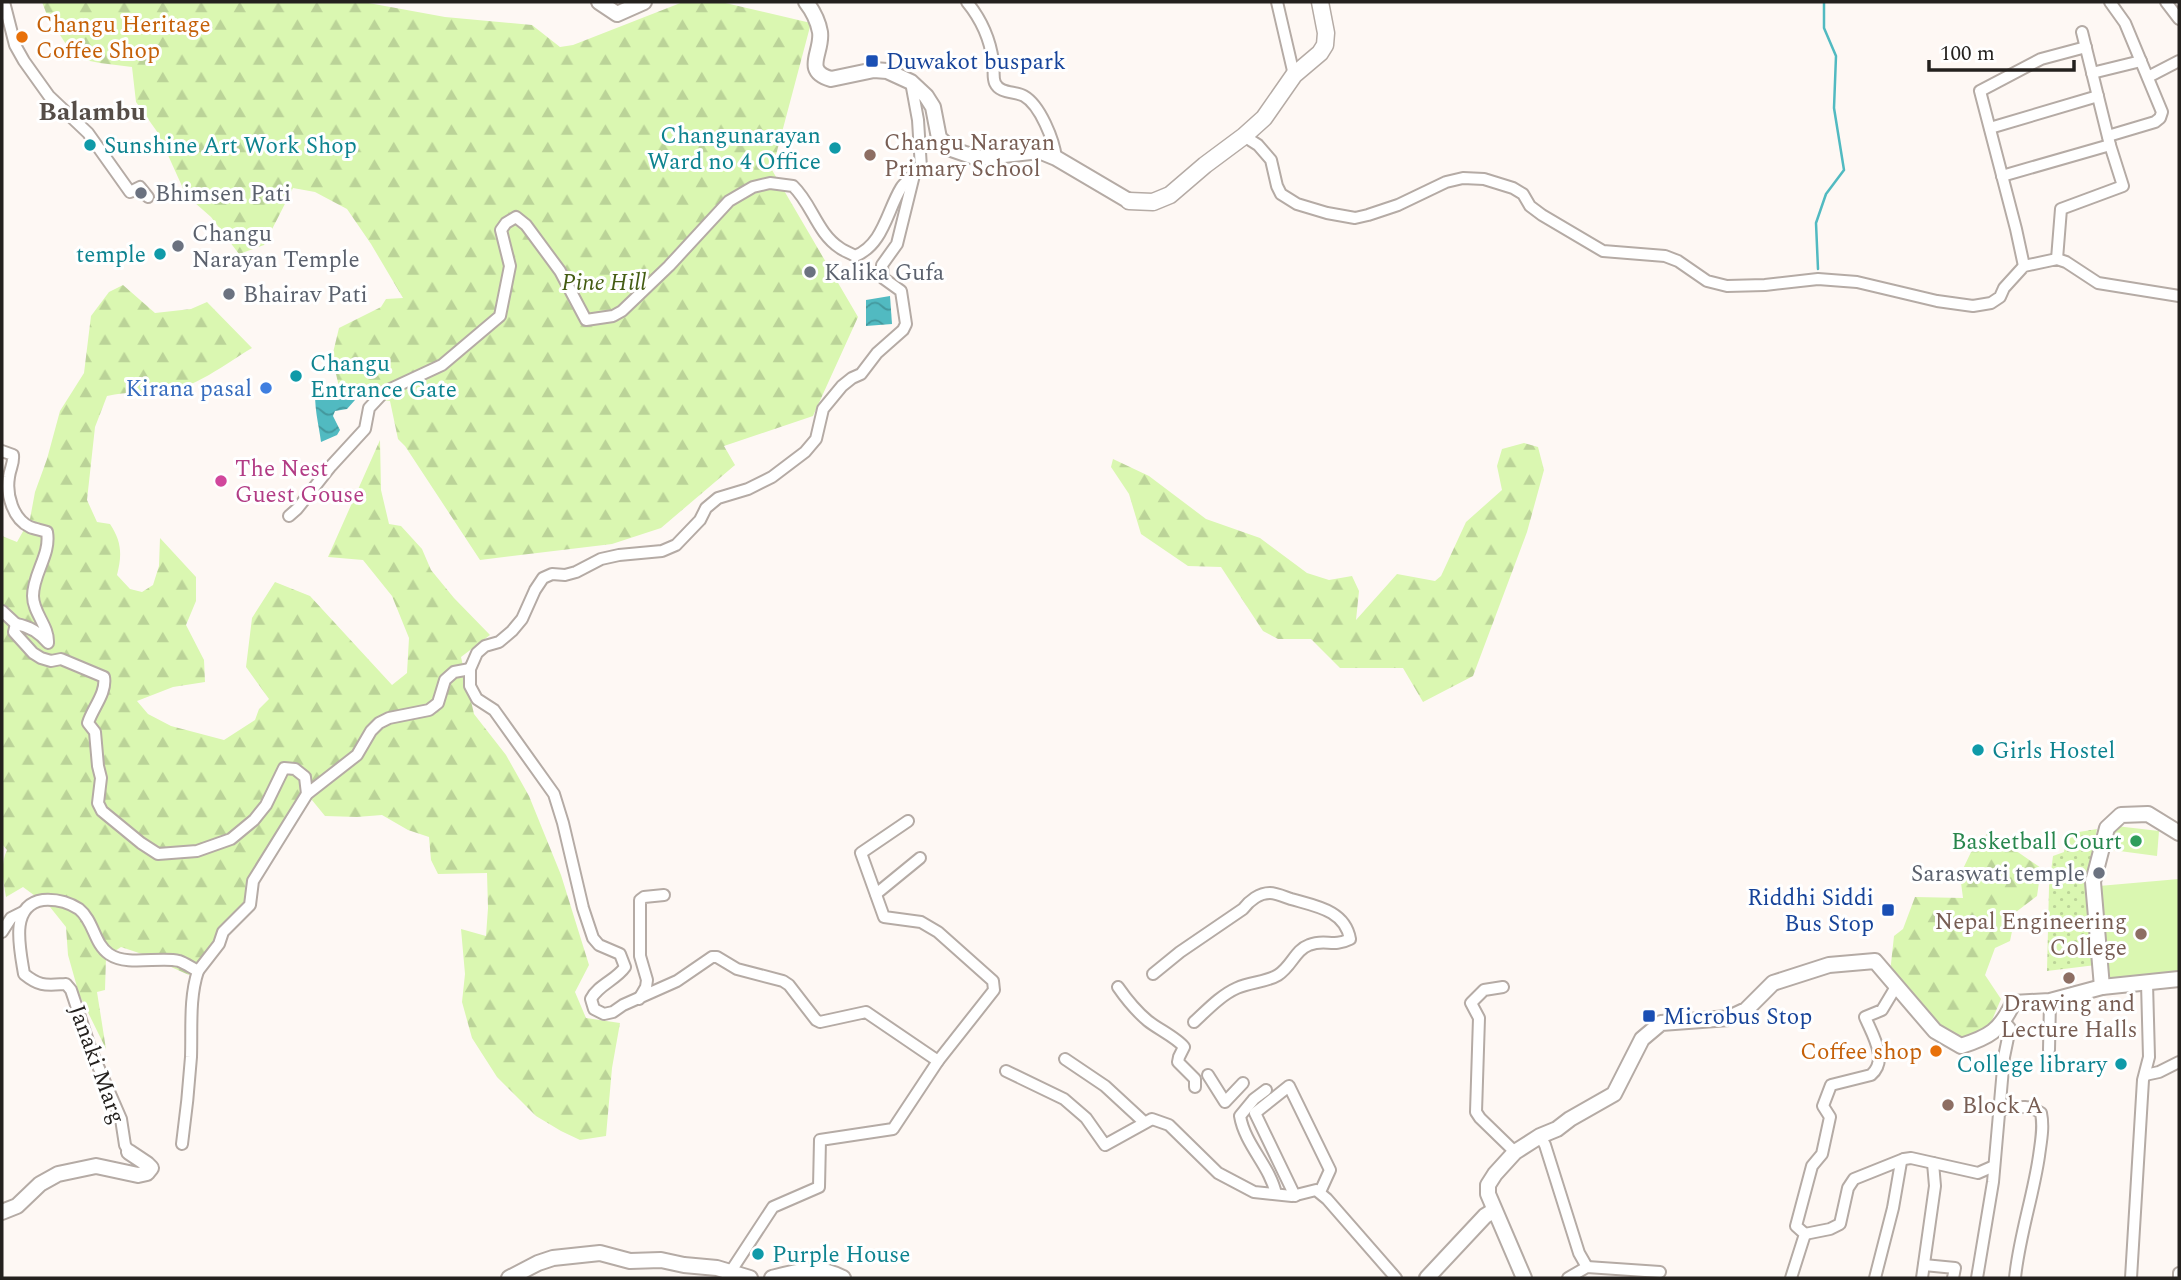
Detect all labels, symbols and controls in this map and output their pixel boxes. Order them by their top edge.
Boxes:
place label: Changu Heritage Coffee Shop [36,8,211,69]
scale bar [1929,28,2074,72]
marker: Changu Heritage Coffee Shop [14,29,30,45]
text: 100 m [1940,38,1995,70]
place label: Duwakot buspark [886,45,1066,80]
marker: Duwakot buspark [864,53,880,69]
district label: Balambu [38,92,146,132]
place label: Changunarayan Ward no 4 Office [647,119,821,180]
place label: Changu Narayan Primary School [884,126,1055,187]
place label: Sunshine Art Work Shop [104,129,357,164]
marker: Sunshine Art Work Shop [82,137,98,153]
marker: Changunarayan Ward no 4 Office [827,140,843,156]
marker: Changu Narayan Primary School [862,147,878,163]
place label: Bhimsen Pati [155,177,291,212]
marker: Bhimsen Pati [133,185,149,201]
place label: Changu Narayan Temple [192,217,360,278]
place label: temple [76,238,146,273]
marker: Changu Narayan Temple [170,238,186,254]
marker: temple [152,246,168,262]
place label: Kalika Gufa [824,256,944,291]
marker: Kalika Gufa [802,264,818,280]
park label: Pine Hill [562,266,646,301]
place label: Bhairav Pati [243,278,368,313]
marker: Bhairav Pati [221,286,237,302]
place label: Changu Entrance Gate [310,347,457,408]
marker: Changu Entrance Gate [288,368,304,384]
place label: Kirana pasal [125,372,252,407]
marker: Kirana pasal [258,380,274,396]
place label: The Nest Guest Gouse [235,452,364,513]
marker: The Nest Guest Gouse [213,473,229,489]
place label: Girls Hostel [1992,734,2115,769]
marker: Girls Hostel [1970,742,1986,758]
place label: Basketball Court [1951,825,2122,860]
marker: Basketball Court [2128,833,2144,849]
place label: Saraswati temple [1911,857,2085,892]
marker: Saraswati temple [2091,865,2107,881]
place label: Riddhi Siddi Bus Stop [1747,881,1874,942]
marker: Riddhi Siddi Bus Stop [1880,902,1896,918]
place label: Nepal Engineering College [1935,905,2127,966]
marker: Nepal Engineering College [2133,926,2149,942]
marker: Drawing and Lecture Halls [2061,970,2077,986]
place label: Drawing and Lecture Halls [2001,987,2137,1048]
street label: Janaki Marg [59,1000,134,1129]
place label: Microbus Stop [1663,1000,1812,1035]
marker: Microbus Stop [1641,1008,1657,1024]
place label: Coffee shop [1800,1035,1922,1070]
marker: Coffee shop [1928,1043,1944,1059]
place label: College library [1956,1048,2108,1083]
marker: College library [2113,1056,2129,1072]
place label: Block A [1962,1089,2043,1124]
marker: Block A [1940,1097,1956,1113]
place label: Purple House [772,1238,910,1273]
marker: Purple House [750,1246,766,1262]

